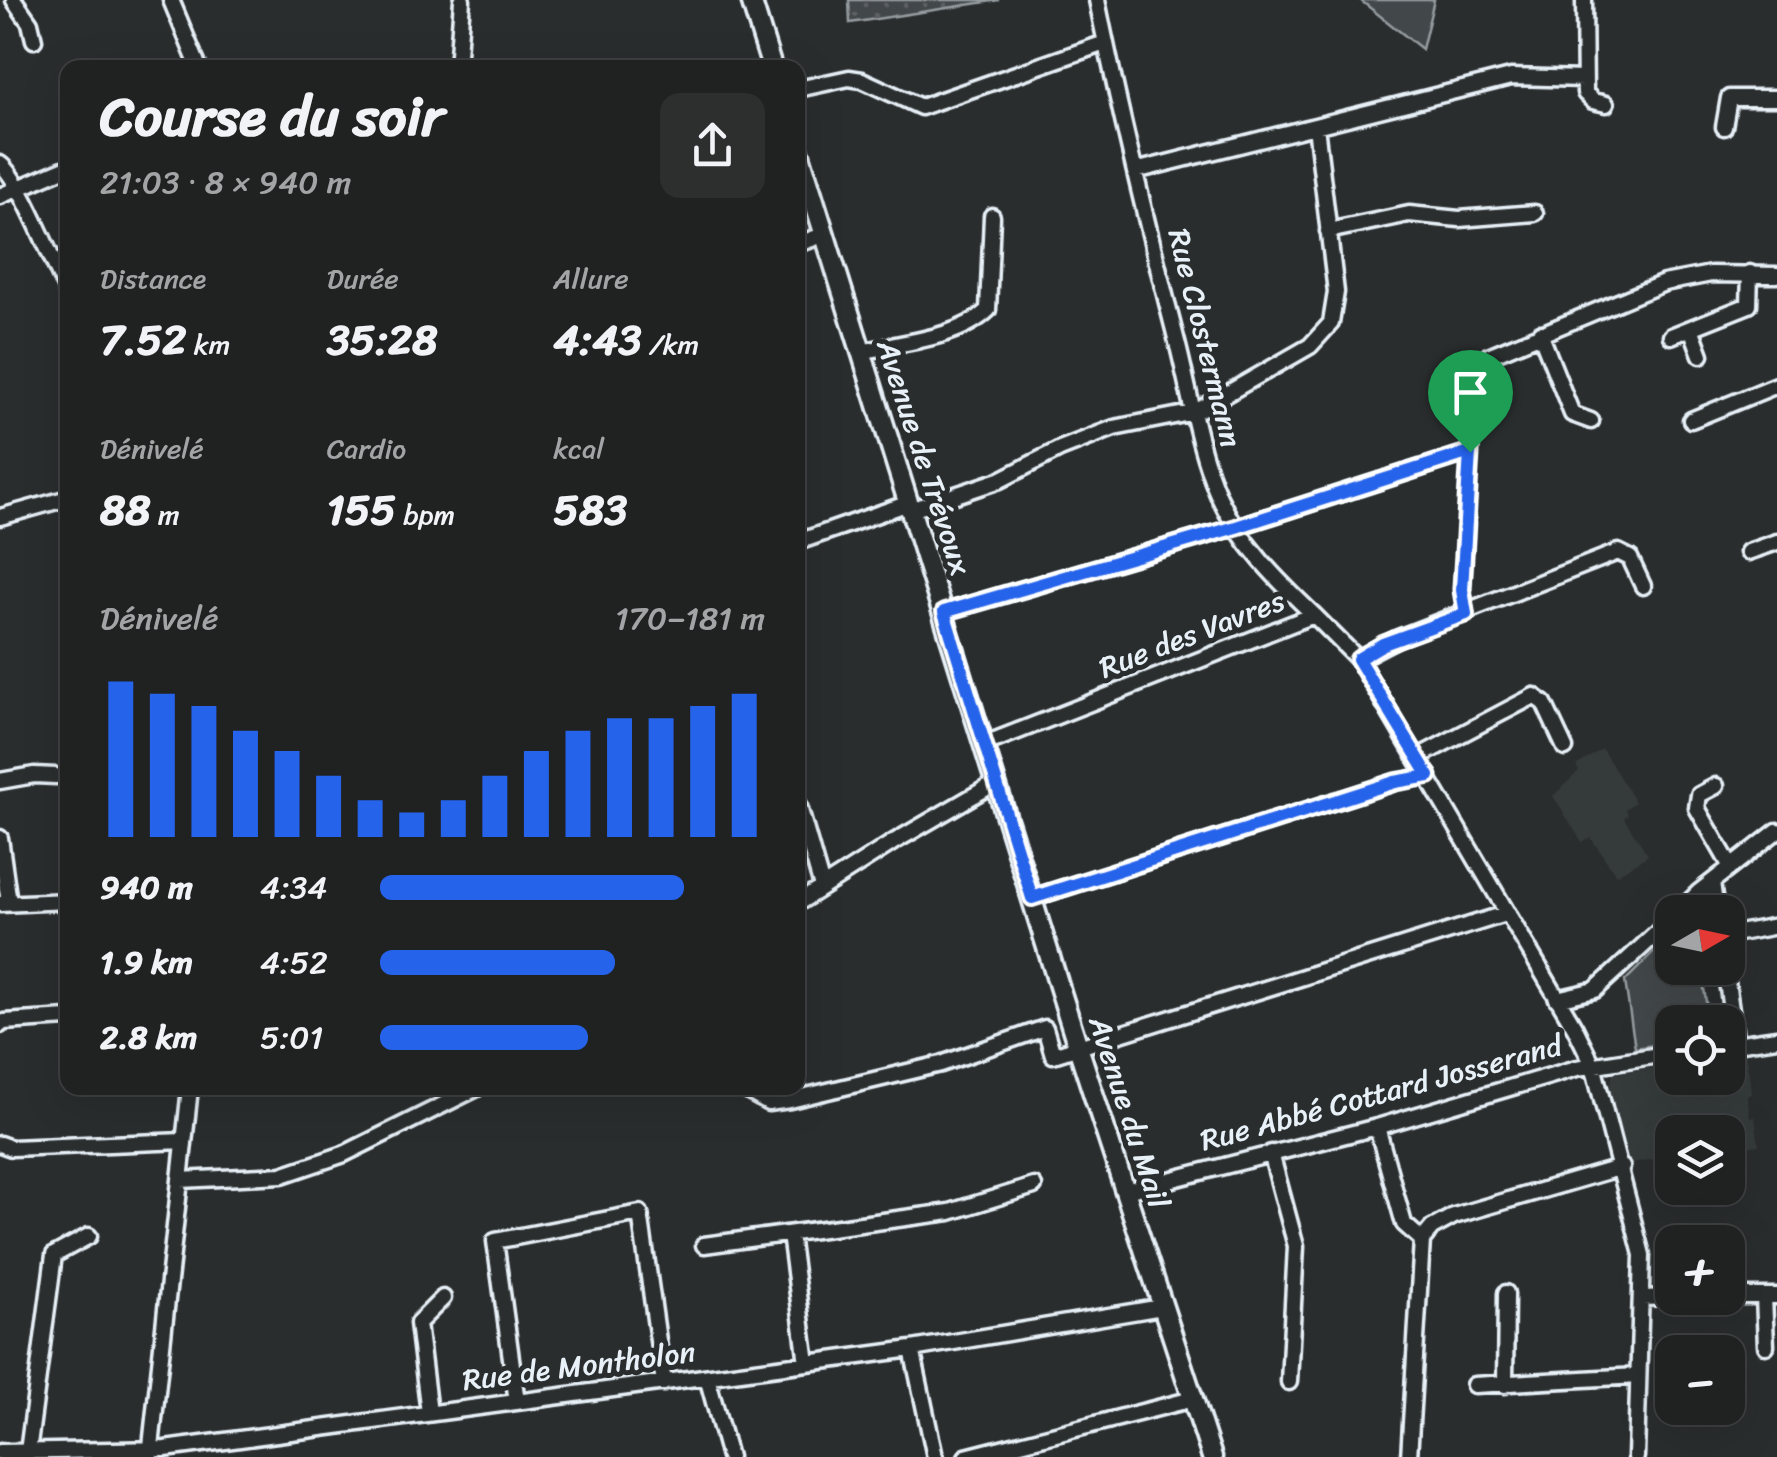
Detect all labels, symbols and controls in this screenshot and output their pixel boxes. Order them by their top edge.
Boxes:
text: Course du soir [100,68,444,165]
button: share [660,93,765,198]
text: 21:03 · 8 × 940 m [100,154,351,211]
street label: Rue Clostermann [1152,223,1258,453]
text: Distance [100,254,206,303]
text: Durée [327,254,399,303]
text: Allure [553,254,629,303]
text: 7.52 [100,303,187,377]
text: 35:28 [327,303,438,377]
text: 4:43 [553,303,642,377]
text: km [187,320,230,369]
text: /km [642,320,699,369]
street label: Avenue de Trévoux [860,331,988,582]
pin [1428,350,1513,453]
icon: arrive [1443,365,1498,420]
text: Dénivelé [100,424,204,473]
text: Cardio [327,424,406,473]
text: kcal [553,424,604,473]
text: 88 [100,473,151,547]
text: 155 [327,473,396,547]
text: 583 [553,473,627,547]
text: m [151,490,179,539]
text: bpm [396,490,455,539]
street label: Rue des Vavres [1091,574,1293,694]
text: Dénivelé [100,590,219,647]
text: 170–181 m [615,590,765,647]
text: 940 m [100,859,193,916]
text: 4:34 [260,859,327,916]
north arrow [1655,895,1745,985]
map controls [1655,895,1745,1425]
text: 1.9 km [100,934,193,991]
text: 4:52 [260,934,328,991]
button: locate [1655,1005,1745,1095]
street label: Avenue du Mail [1072,1008,1186,1217]
text: 2.8 km [100,1009,197,1066]
text: 5:01 [260,1009,323,1066]
street label: Rue Abbé Cottard Josserand [1194,1018,1570,1167]
button: layers [1655,1115,1745,1205]
button: + [1655,1225,1745,1315]
street label: Rue de Montholon [459,1325,699,1407]
button: − [1655,1335,1745,1425]

